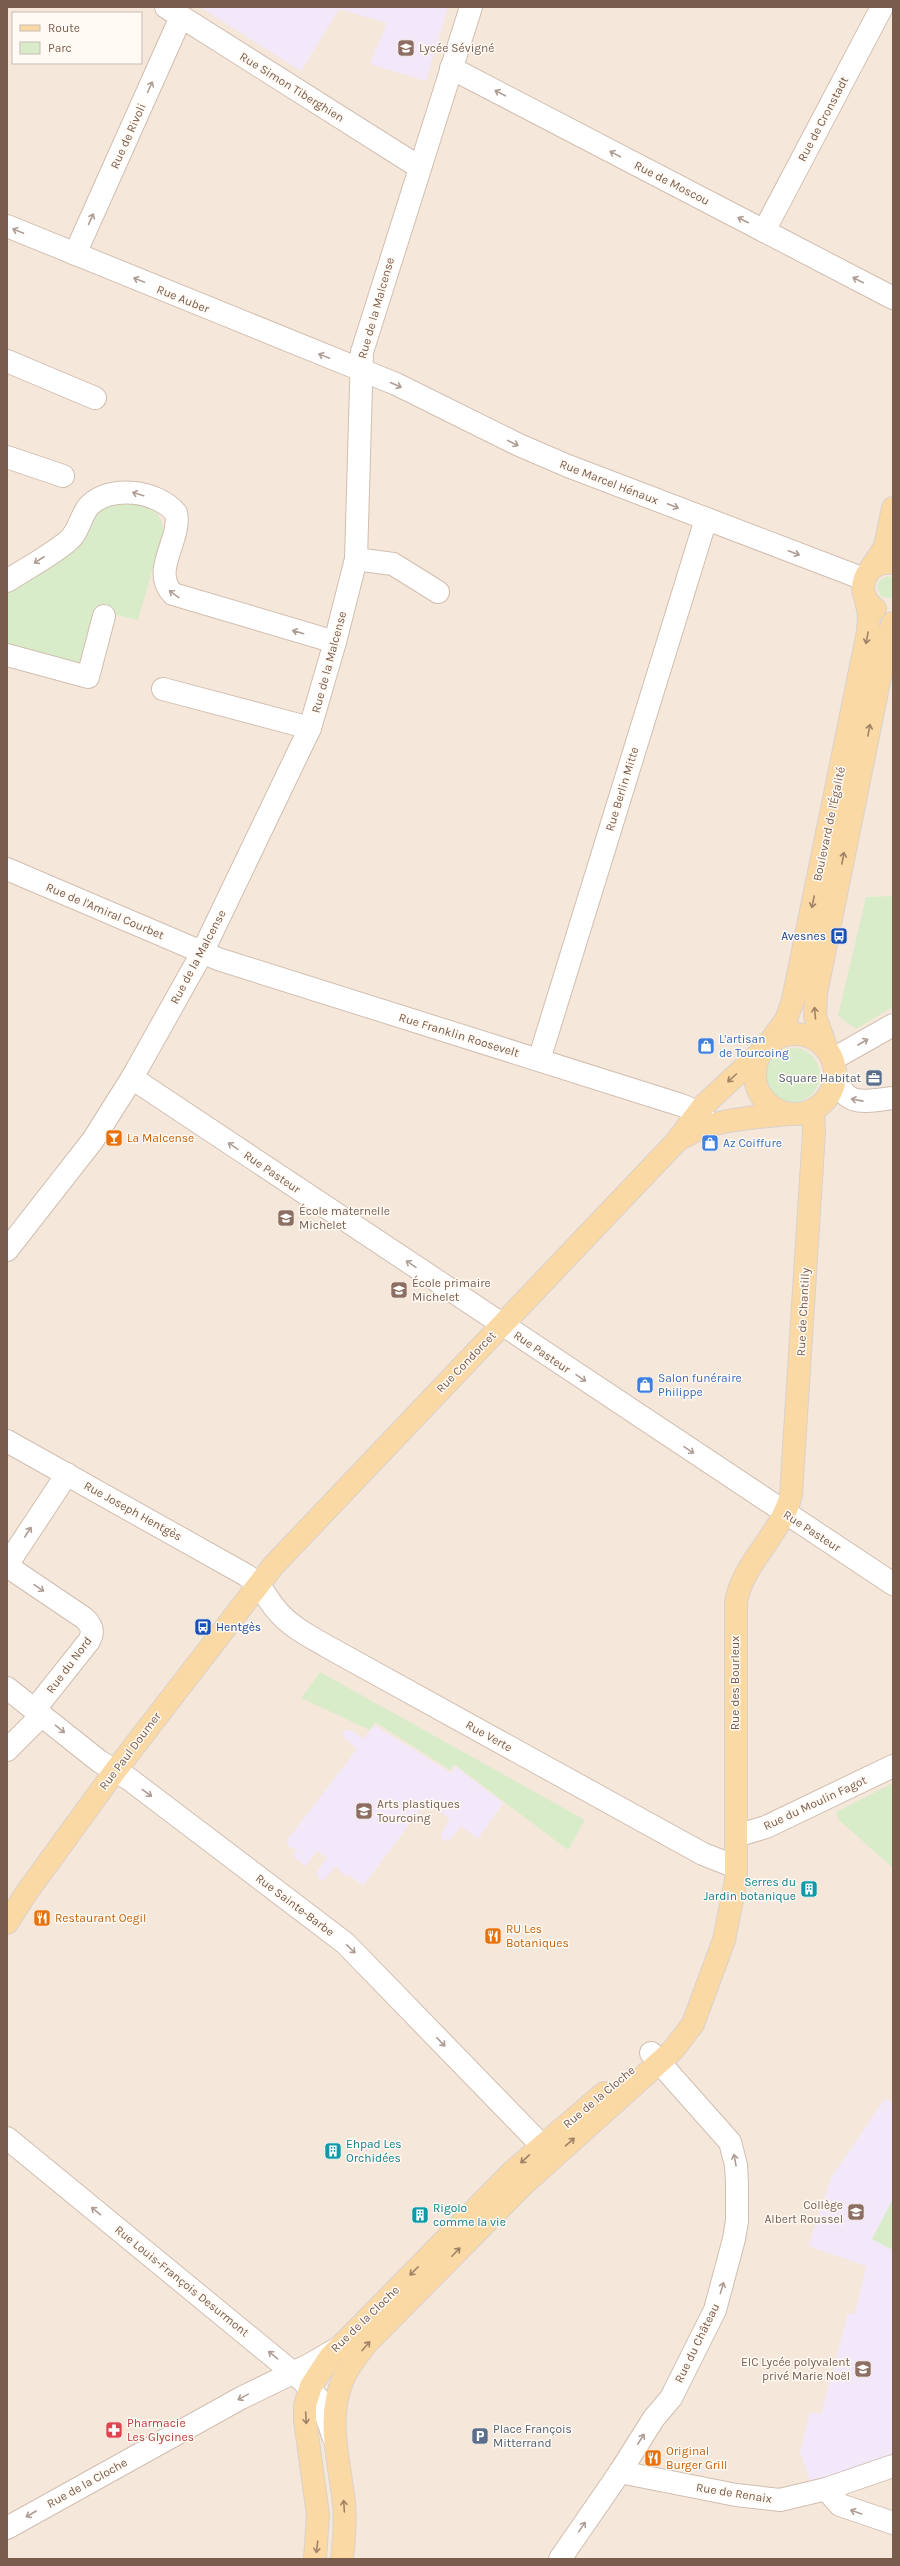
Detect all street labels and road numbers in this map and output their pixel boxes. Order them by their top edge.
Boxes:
street label: Rue Simon Tiberghien [237,49,347,125]
street label: Rue de Cronstadt [795,74,852,164]
street label: Rue de Rivoli [107,101,149,171]
street label: Rue de Moscou [632,158,712,208]
street label: Rue de la Malcense [355,256,397,360]
street label: Rue Auber [155,282,212,316]
street label: Rue Marcel Hénaux [558,457,660,507]
street label: Rue de la Malcense [309,610,349,714]
street label: Rue Berlin Mitte [603,745,641,833]
street label: Boulevard de l'Égalité [809,765,848,882]
street label: Rue de l'Amiral Courbet [44,880,167,942]
street label: Rue de la Malcense [167,907,229,1007]
street label: Rue Franklin Roosevelt [397,1010,521,1060]
street label: Rue Pasteur [241,1148,304,1196]
street label: Rue de Chantilly [794,1267,812,1357]
street label: Rue Condorcet [433,1328,499,1396]
street label: Rue Pasteur [511,1328,574,1376]
street label: Rue Joseph Hentgès [82,1478,184,1544]
street label: Rue Pasteur [781,1507,844,1555]
street label: Rue du Nord [43,1634,95,1696]
street label: Rue des Bourleux [728,1636,742,1730]
street label: Rue Paul Doumer [96,1709,164,1793]
street label: Rue Verte [463,1717,515,1755]
street label: Rue du Moulin Fagot [761,1773,869,1833]
street label: Rue Sainte-Barbe [253,1871,337,1939]
street label: Rue de la Cloche [560,2063,638,2131]
street label: Rue Louis-François Desurmont [112,2223,252,2340]
street label: Rue de la Cloche [328,2283,402,2355]
street label: Rue du Château [672,2301,722,2385]
street label: Rue de la Cloche [44,2455,130,2511]
street label: Rue de Renaix [695,2480,773,2506]

